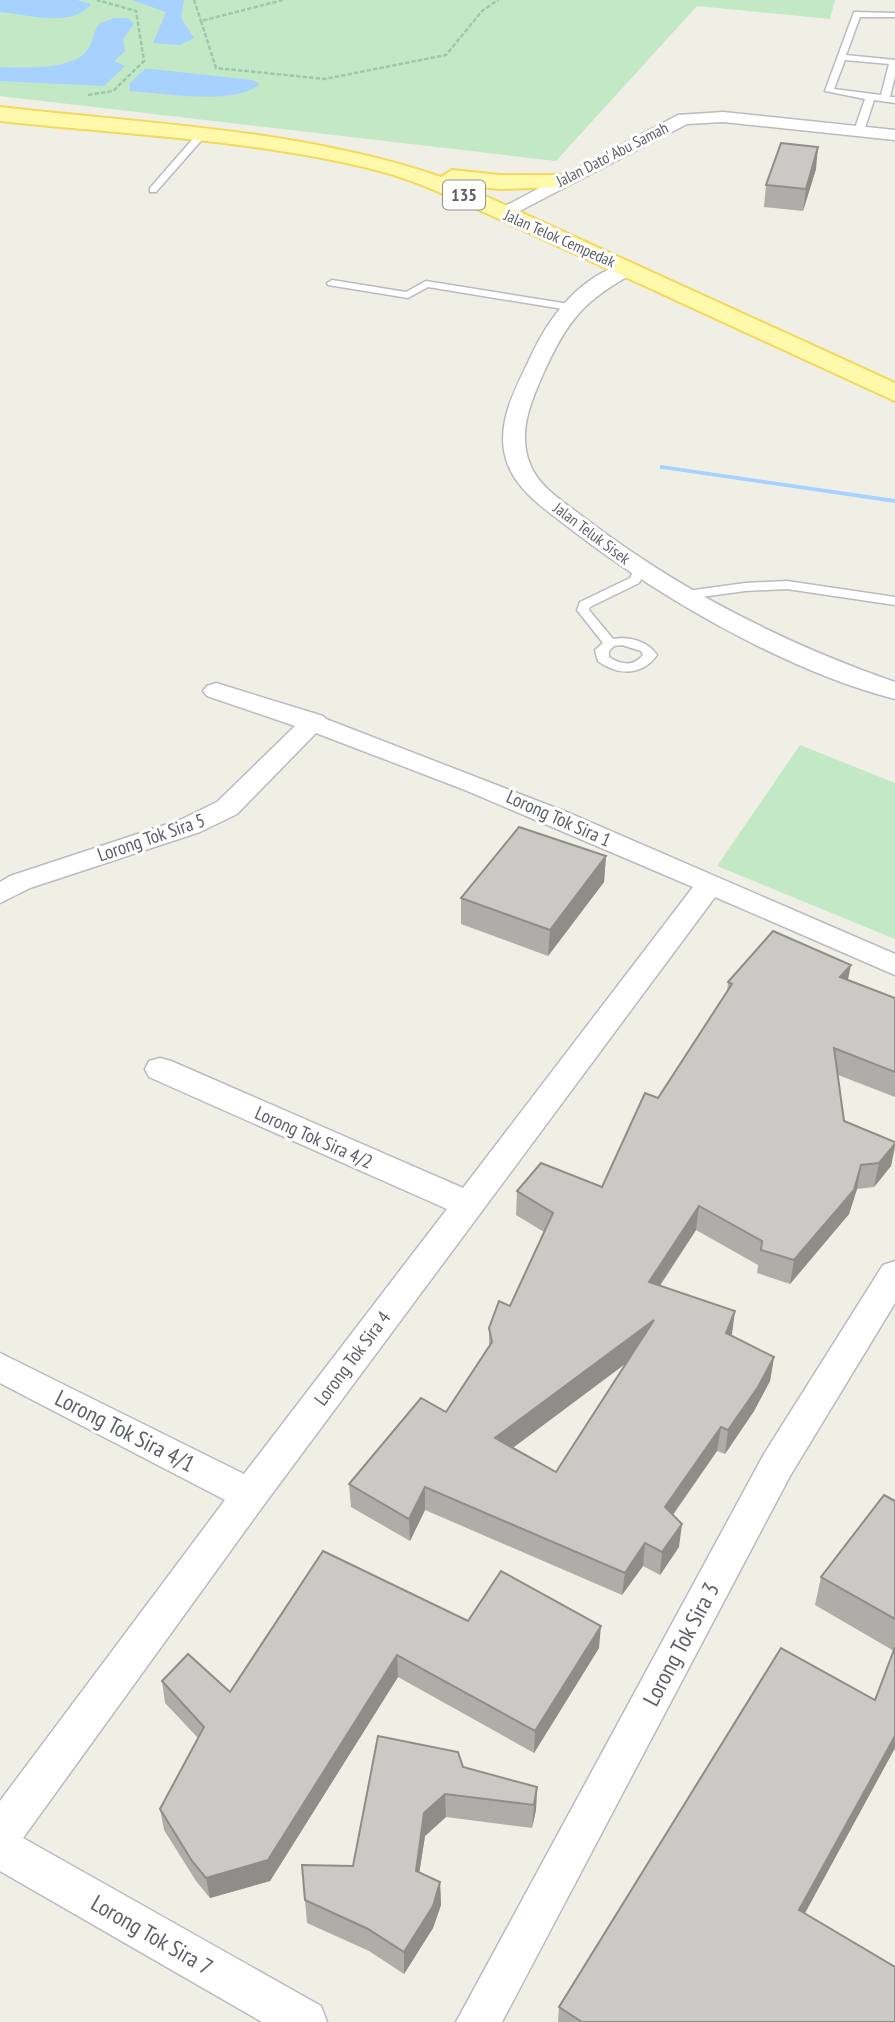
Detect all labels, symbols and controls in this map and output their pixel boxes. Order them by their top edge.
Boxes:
street label: Jalan Dato' Abu Samah [552,117,671,191]
road number: 135 [443,180,485,210]
street label: Jalan Telok Cempedak [500,204,619,272]
street label: Jalan Teluk Sisek [549,497,635,569]
street label: Lorong Tok Sira 1 [503,784,615,852]
street label: Lorong Tok Sira 5 [94,807,208,867]
street label: Lorong Tok Sira 4/2 [251,1100,377,1174]
street label: Lorong Tok Sira 4 [309,1306,396,1410]
street label: Lorong Tok Sira 4/1 [51,1383,200,1478]
street label: Lorong Tok Sira 3 [636,1577,725,1710]
street label: Lorong Tok Sira 7 [86,1888,218,1981]

